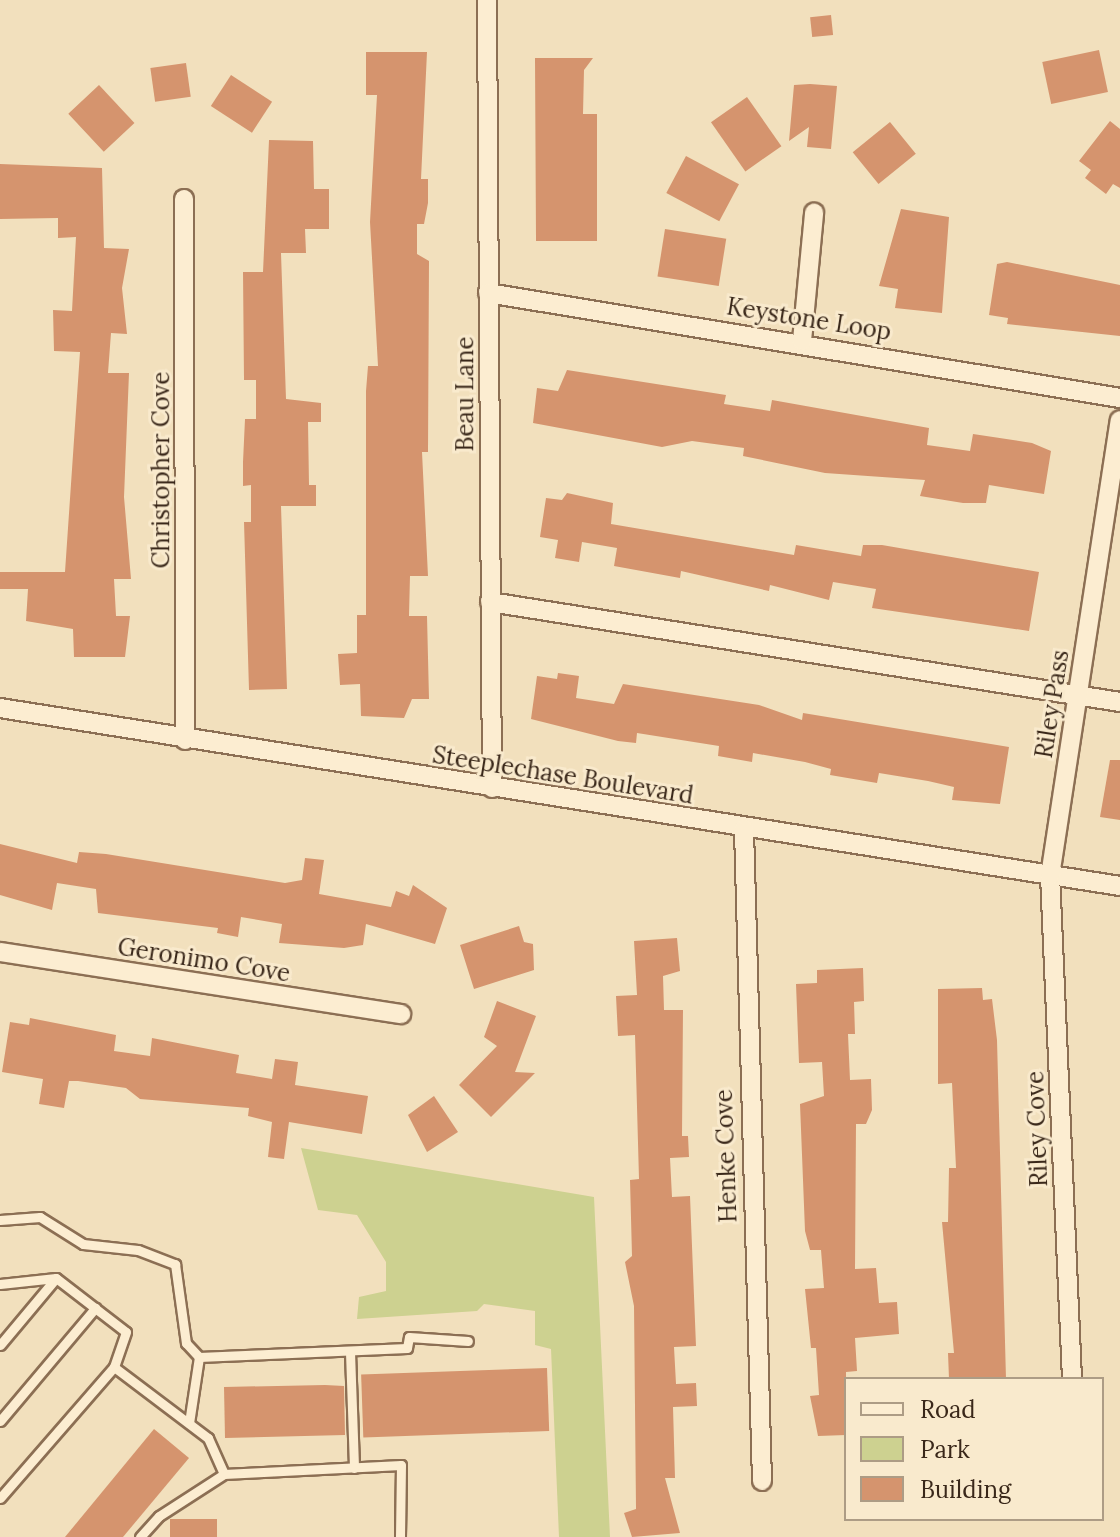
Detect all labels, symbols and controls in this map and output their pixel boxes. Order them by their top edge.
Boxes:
street label: Keystone Loop [725,292,893,346]
street label: Beau Lane [451,336,479,452]
street label: Christopher Cove [147,372,175,568]
street label: Riley Pass [1029,648,1075,760]
street label: Steeplechase Boulevard [430,740,696,810]
street label: Geronimo Cove [116,932,292,988]
street label: Riley Cove [1021,1071,1053,1187]
street label: Henke Cove [709,1089,743,1223]
legend [844,1377,1104,1521]
text: Road [920,1394,976,1425]
text: Park [920,1434,970,1465]
text: Building [920,1474,1011,1505]

